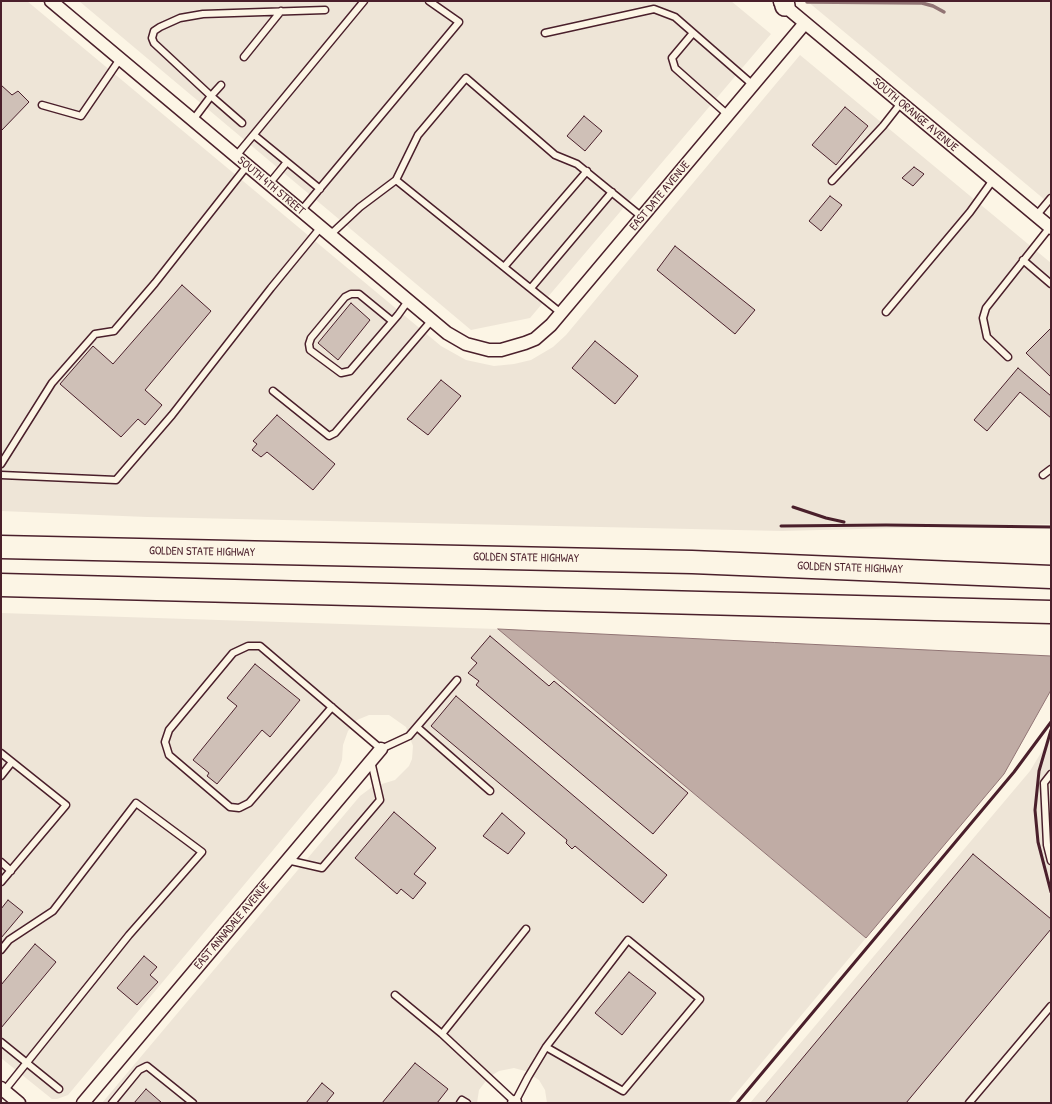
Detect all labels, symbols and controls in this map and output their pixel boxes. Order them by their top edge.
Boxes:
street label: SOUTH ORANGE AVENUE [869,75,961,155]
street label: SOUTH 4TH STREET [234,153,308,219]
street label: EAST DATE AVENUE [627,158,693,234]
street label: GOLDEN STATE HIGHWAY [149,544,255,560]
street label: GOLDEN STATE HIGHWAY [473,550,579,566]
street label: GOLDEN STATE HIGHWAY [797,559,903,577]
street label: EAST ANNADALE AVENUE [191,879,273,973]

